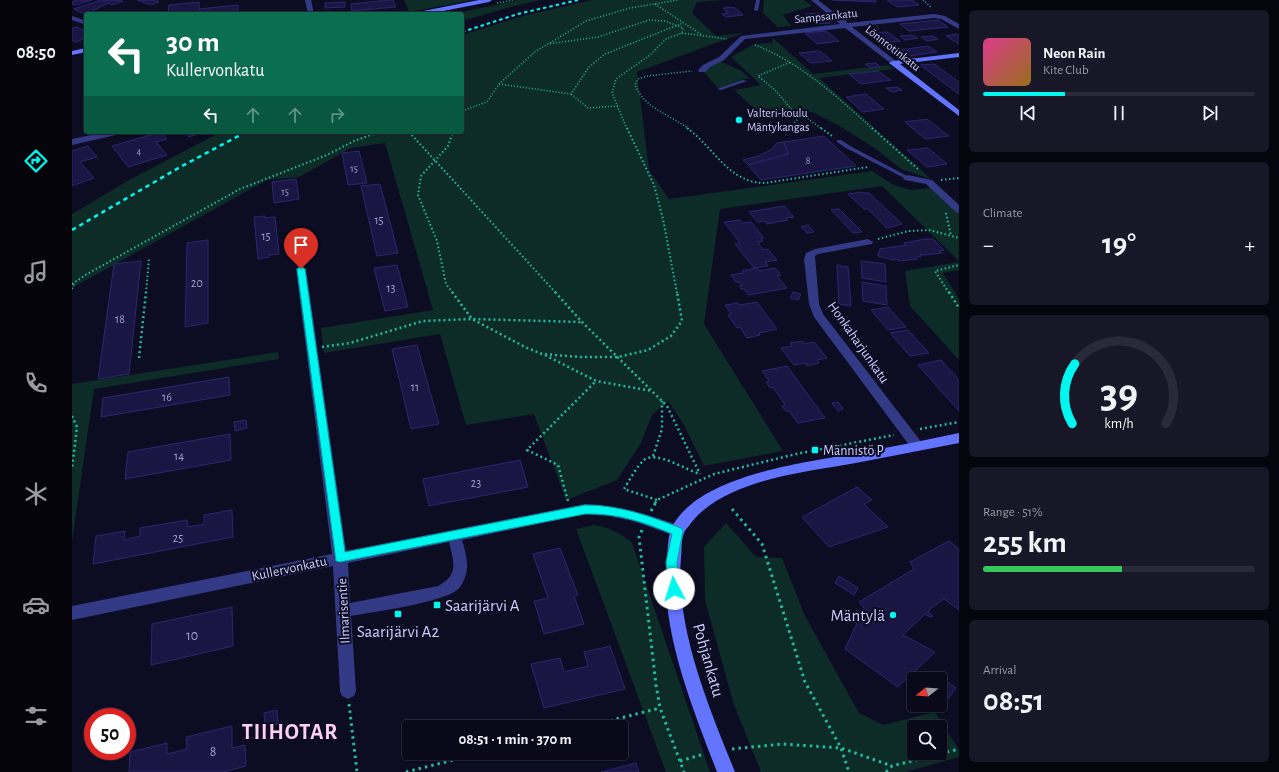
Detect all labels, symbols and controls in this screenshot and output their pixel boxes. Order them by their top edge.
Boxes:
street label: Sampsankatu [794,7,858,25]
street label: Lönnrotinkatu [863,23,923,73]
icon: left [100,28,152,80]
text: 30 m [166,29,219,57]
text: 08:50 [16,44,56,62]
text: Neon Rain [1043,46,1105,61]
text: Kullervonkatu [166,62,264,80]
text: Kite Club [1043,64,1089,77]
icon: previous [1017,102,1039,124]
icon: pause [1108,102,1130,124]
icon: next [1199,102,1221,124]
icon: left [200,104,222,126]
icon: ahead [242,104,264,126]
icon: ahead [284,104,306,126]
icon: right [326,104,348,126]
place label: Valteri-koulu Mäntykangas [747,107,809,134]
marker: Valteri-koulu Mäntykangas [734,115,744,125]
icon: directions [22,147,50,175]
house number: 4 [137,147,142,157]
house number: 8 [806,156,811,166]
house number: 15 [350,164,358,174]
house number: 15 [281,187,289,197]
text: Climate [983,207,1022,220]
house number: 15 [374,214,384,226]
pin [284,228,318,269]
text: 19° [1102,229,1136,259]
house number: 15 [261,230,271,242]
icon: arrive [290,234,312,256]
text: − [983,234,994,256]
text: + [1244,234,1255,256]
icon: music [22,258,50,286]
house number: 20 [191,277,203,289]
house number: 13 [386,282,396,294]
street label: Honkaharjunkatu [825,299,891,386]
house number: 18 [115,313,125,325]
icon: phone [22,369,50,397]
text: 39 [1100,374,1138,415]
house number: 11 [411,381,419,393]
house number: 16 [162,391,172,403]
text: km/h [1104,417,1134,431]
place label: Männistö P [823,444,884,458]
marker: Männistö P [810,445,820,455]
house number: 14 [174,450,184,462]
house number: 23 [471,477,481,489]
icon: climate [22,480,50,508]
text: Range · 51% [983,506,1043,519]
text: 255 km [983,528,1067,558]
house number: 25 [173,532,183,544]
street label: Kullervonkatu [250,554,328,584]
position arrow [653,568,695,610]
street label: Ilmarisentie [335,578,353,644]
icon: car [22,591,50,619]
place label: Saarijärvi A [445,597,520,615]
marker: Saarijärvi A [432,600,442,610]
place label: Mäntylä [831,607,885,625]
marker: Saarijärvi A2 [393,609,403,619]
marker: Mäntylä [888,610,898,620]
street label: Pohjankatu [689,621,727,699]
place label: Saarijärvi A2 [357,623,439,641]
house number: 10 [186,629,198,643]
text: Arrival [983,664,1016,677]
north arrow [907,672,947,712]
map controls [907,672,947,760]
text: 08:51 [983,686,1044,716]
icon: filters [22,702,50,730]
speed limit sign: 50 [84,708,136,760]
button: search [907,720,947,760]
district label: TIIHOTAR [242,721,338,743]
text: 08:51 · 1 min · 370 m [458,732,572,747]
house number: 8 [210,745,216,759]

